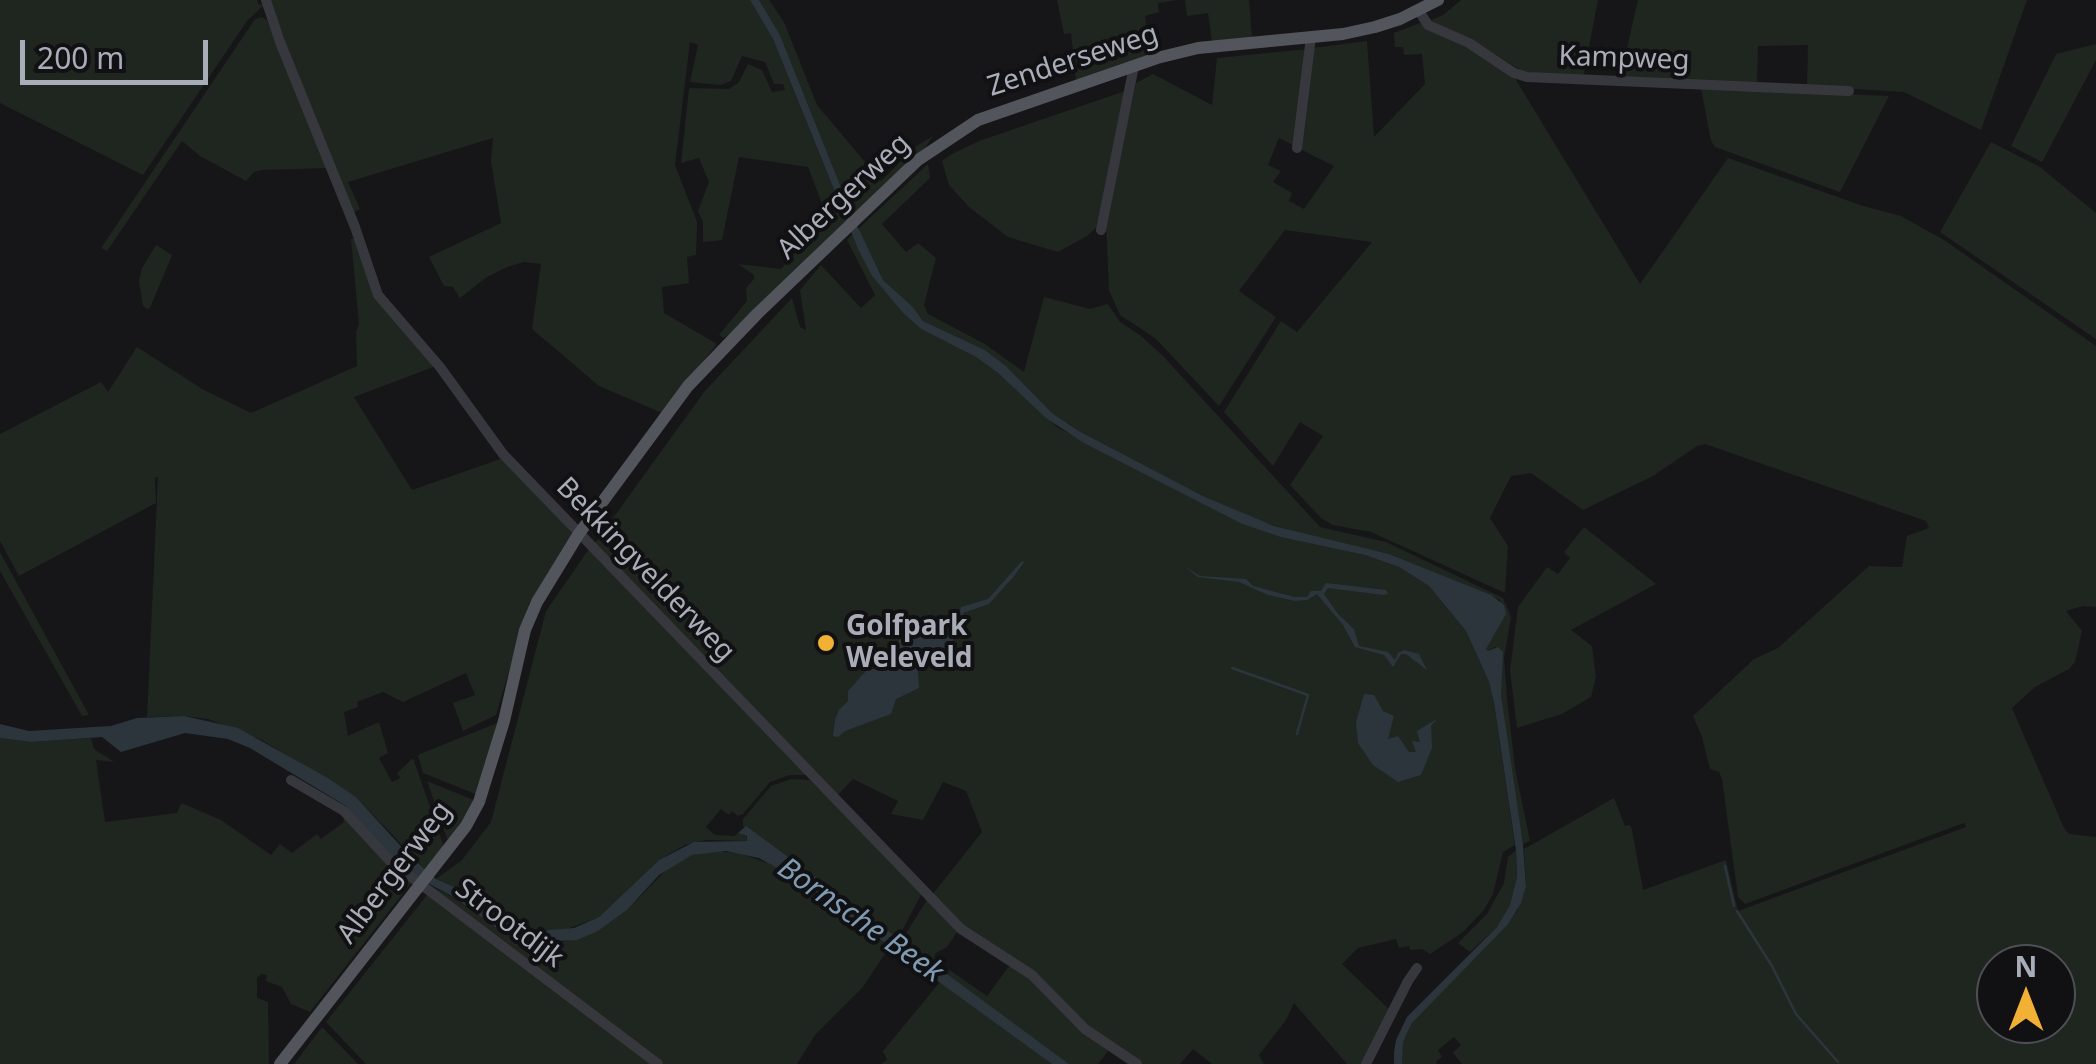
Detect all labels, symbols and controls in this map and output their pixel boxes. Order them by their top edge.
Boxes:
street label: Zenderseweg [983,18,1163,104]
scale bar [25,20,212,82]
text: 200 m [37,37,124,78]
street label: Kampweg [1558,40,1690,78]
street label: Albergerweg [771,127,917,267]
street label: Bekkingvelderweg [549,471,741,669]
place label: Golfpark Weleveld [846,610,972,676]
marker: Golfpark Weleveld [815,632,837,654]
street label: Albergerweg [331,795,459,951]
water label: Bornsche Beek [770,851,950,991]
street label: Strootdijk [448,872,570,976]
north arrow [1976,944,2076,1044]
text: N [2015,947,2037,985]

